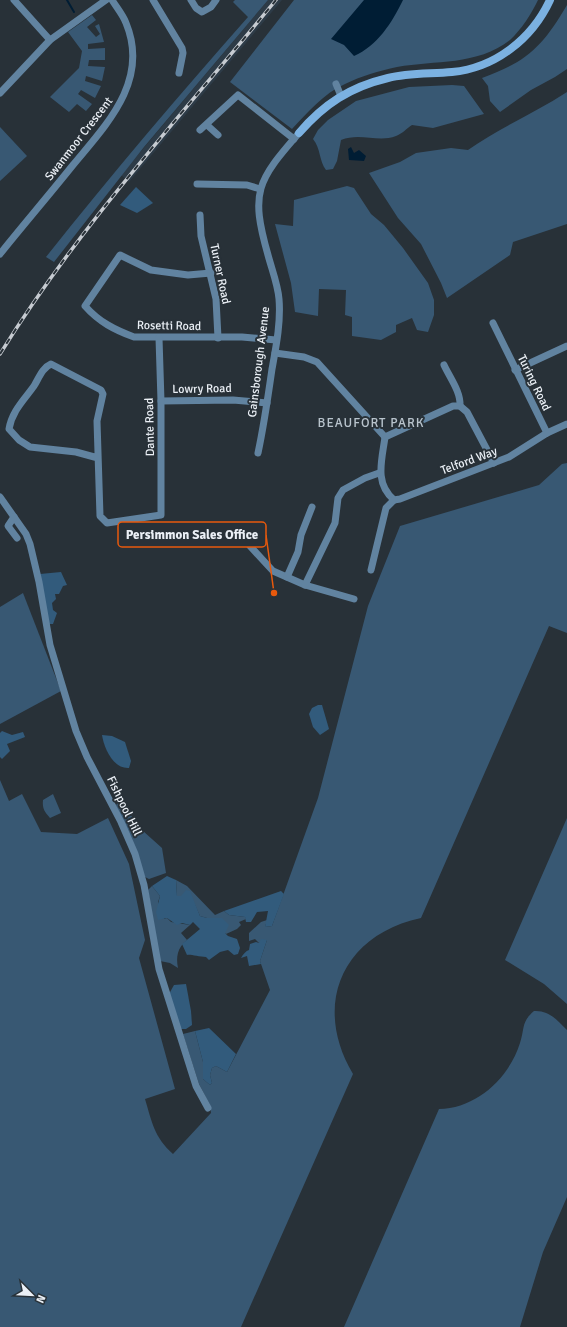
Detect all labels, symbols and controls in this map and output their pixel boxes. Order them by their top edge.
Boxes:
street label: Swanmoor Crescent [42,94,116,184]
street label: Turner Road [206,243,234,305]
street label: Gainsborough Avenue [245,306,273,418]
street label: Rosetti Road [137,318,201,334]
street label: Turing Road [514,352,554,414]
street label: Lowry Road [172,381,232,397]
street label: Dante Road [142,398,158,456]
district label: BEAUFORT PARK [318,415,424,431]
street label: Telford Way [439,444,500,478]
callout: Persimmon Sales Office [118,522,266,547]
text: Persimmon Sales Office [126,527,259,543]
street label: Fishpool Hill [103,774,145,839]
north arrow [12,1275,52,1315]
text: N [33,1293,48,1305]

